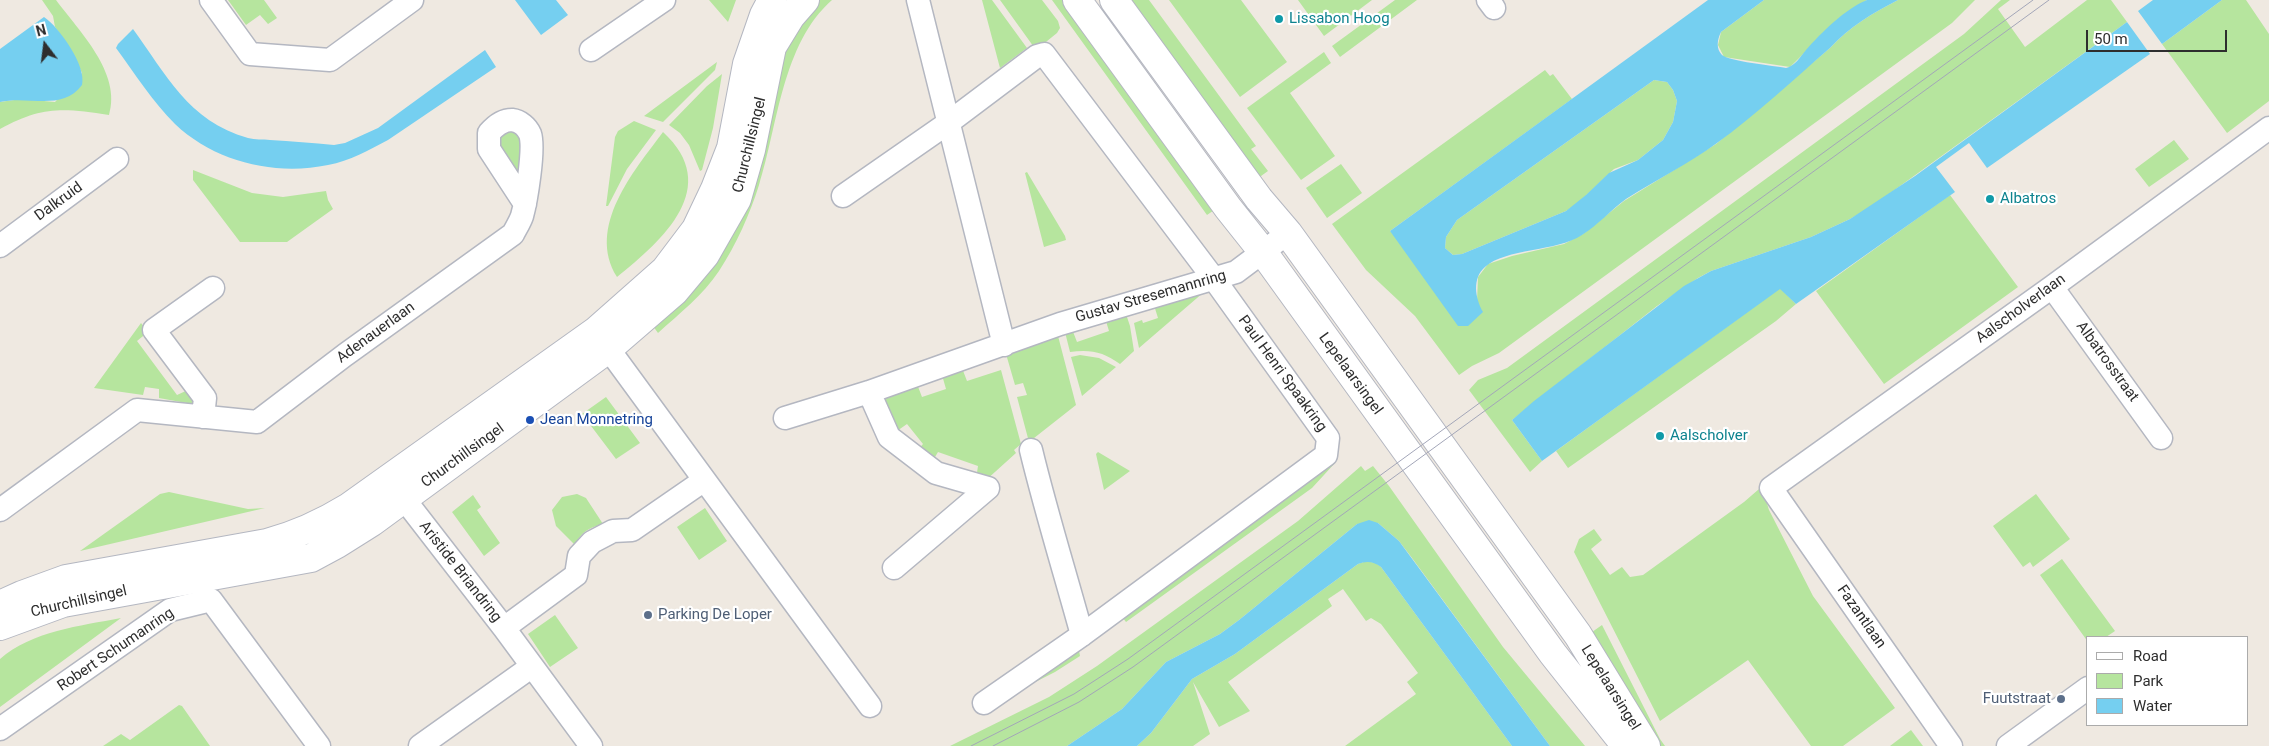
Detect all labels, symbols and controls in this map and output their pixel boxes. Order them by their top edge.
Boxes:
place label: Lissabon Hoog [1289,10,1390,28]
marker: Lissabon Hoog [1273,13,1285,25]
north arrow [20,20,70,70]
scale bar [2089,20,2230,52]
text: N [34,22,48,40]
text: 50 m [2094,30,2128,48]
street label: Churchillsingel [729,95,771,195]
street label: Dalkruid [32,179,86,225]
place label: Albatros [2000,190,2056,208]
marker: Albatros [1984,193,1996,205]
street label: Gustav Stresemannring [1074,267,1228,327]
street label: Aalscholverlaan [1973,271,2069,347]
street label: Adenauerlaan [333,299,419,367]
street label: Paul Henri Spaakring [1234,312,1330,436]
street label: Albatrosstraat [2072,318,2142,406]
street label: Lepelaarsingel [1314,329,1386,419]
place label: Jean Monnetring [540,411,653,429]
marker: Jean Monnetring [524,414,536,426]
street label: Churchillsingel [418,420,508,492]
place label: Aalscholver [1670,427,1748,445]
marker: Aalscholver [1654,430,1666,442]
street label: Aristide Briandring [415,518,505,626]
street label: Churchillsingel [29,582,129,622]
street label: Fazantlaan [1833,582,1889,652]
street label: Robert Schumanring [54,604,178,696]
place label: Parking De Loper [658,606,772,624]
marker: Parking De Loper [642,609,654,621]
legend [2086,636,2249,726]
street label: Lepelaarsingel [1577,642,1643,734]
text: Road [2133,647,2167,665]
text: Park [2133,672,2163,690]
place label: Fuutstraat [1983,690,2051,708]
marker: Fuutstraat [2055,693,2067,705]
text: Water [2133,697,2172,715]

